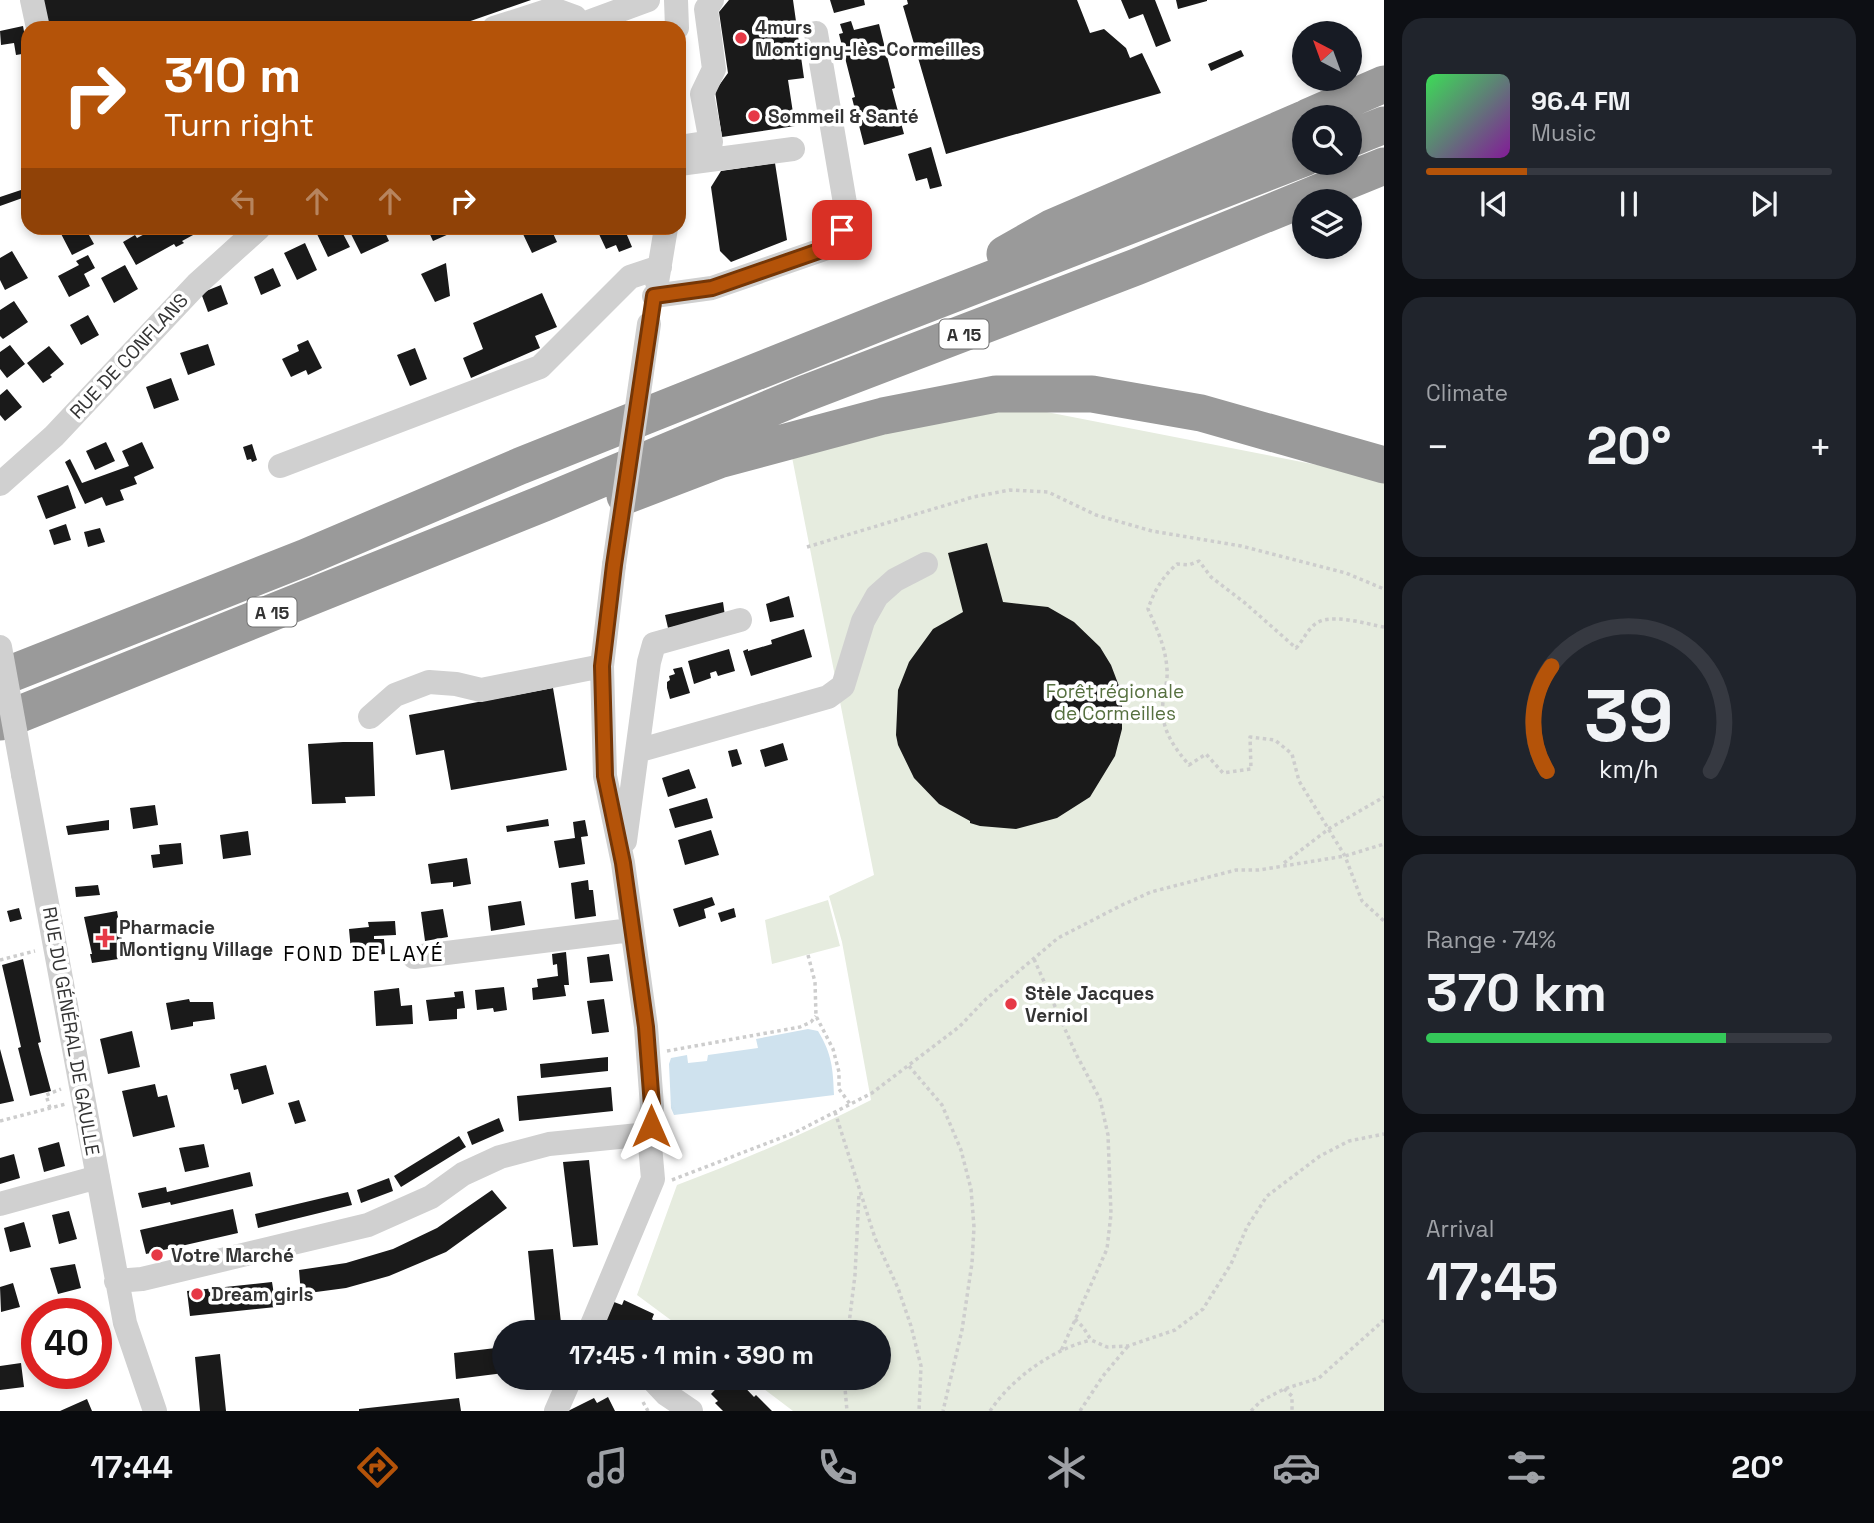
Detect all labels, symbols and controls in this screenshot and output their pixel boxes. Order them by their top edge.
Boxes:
place label: 4murs Montigny-lès-Cormeilles [755,15,981,62]
north arrow [1292,21,1362,91]
map controls [1292,21,1362,259]
marker: 4murs Montigny-lès-Cormeilles [733,30,749,46]
text: 310 m [164,44,301,106]
icon: right [49,49,140,140]
text: 96.4 FM [1531,84,1631,118]
place label: Sommeil & Santé [768,104,919,129]
text: Turn right [164,105,314,145]
button: search [1292,105,1362,175]
marker: Sommeil & Santé [746,108,762,124]
text: Music [1531,118,1596,148]
icon: left [225,182,263,220]
icon: ahead [298,182,336,220]
icon: ahead [371,182,409,220]
icon: right [444,182,482,220]
icon: previous [1475,185,1513,223]
icon: pause [1610,185,1648,223]
icon: next [1745,185,1783,223]
button: layers [1292,189,1362,259]
pin [812,200,872,260]
icon: arrive [823,211,861,249]
street label: RUE DE CONFLANS [64,288,194,424]
road number: A 15 [940,320,988,348]
text: Climate [1426,378,1508,408]
text: 20° [1586,413,1672,479]
text: − [1426,423,1450,471]
text: + [1808,423,1832,471]
road number: A 15 [247,598,296,626]
text: 39 [1584,670,1674,763]
park label: Forêt régionale de Cormeilles [1046,679,1184,726]
text: km/h [1599,753,1659,785]
street label: RUE DU GÉNÉRAL DE GAULLE [37,905,105,1157]
place label: Pharmacie Montigny Village [119,915,273,962]
text: Range · 74% [1426,925,1556,955]
marker: Pharmacie Montigny Village [97,930,113,946]
district label: FOND DE LAYÉ [283,940,445,967]
text: 370 km [1426,960,1607,1026]
place label: Stèle Jacques Verniol [1025,981,1154,1028]
marker: Stèle Jacques Verniol [1003,996,1019,1012]
position arrow [614,1089,688,1163]
text: Arrival [1426,1214,1494,1244]
place label: Votre Marché [171,1243,294,1268]
marker: Votre Marché [149,1247,165,1263]
text: 17:45 [1426,1249,1558,1315]
place label: Dream girls [211,1282,314,1307]
marker: Dream girls [189,1286,205,1302]
speed limit sign: 40 [21,1298,112,1389]
text: 17:45 · 1 min · 390 m [569,1338,814,1372]
icon: directions [353,1443,402,1492]
icon: music [583,1443,632,1492]
icon: phone [813,1443,862,1492]
icon: climate [1042,1443,1091,1492]
icon: car [1272,1443,1321,1492]
icon: filters [1502,1443,1551,1492]
text: 17:44 [90,1447,173,1487]
text: 20° [1731,1447,1784,1487]

